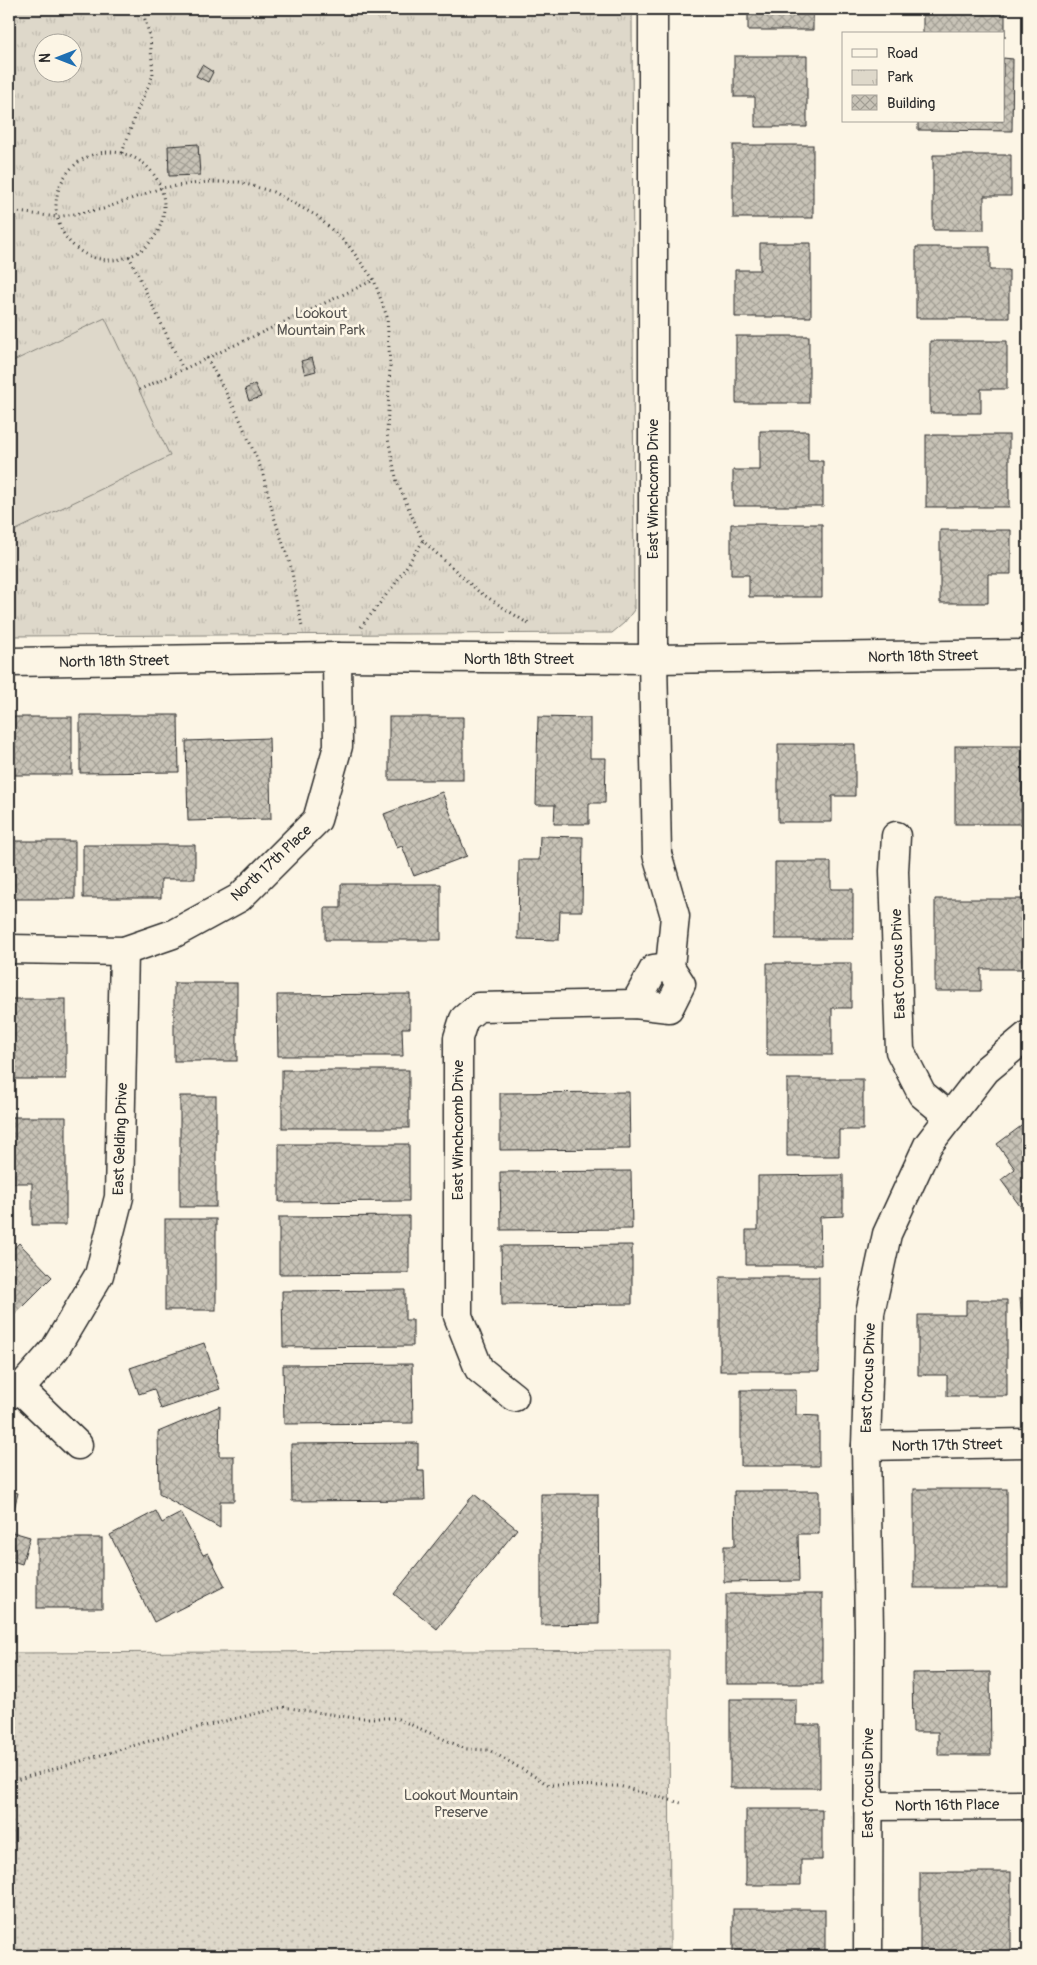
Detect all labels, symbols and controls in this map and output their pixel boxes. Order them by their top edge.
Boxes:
north arrow [32,32,82,82]
legend [842,32,1004,122]
text: Road [887,44,918,63]
text: N [37,53,54,63]
text: Park [887,68,914,87]
text: Building [887,94,935,113]
park label: Lookout Mountain Park [277,304,366,340]
street label: East Winchcomb Drive [644,418,663,559]
street label: North 18th Street [868,646,979,667]
street label: North 18th Street [464,650,575,669]
street label: North 18th Street [59,651,170,672]
street label: North 17th Place [227,821,316,906]
street label: East Crocus Drive [887,908,910,1019]
street label: East Winchcomb Drive [449,1059,468,1200]
street label: East Gelding Drive [109,1082,132,1196]
street label: East Crocus Drive [857,1322,880,1433]
street label: North 17th Street [891,1435,1003,1456]
street label: East Crocus Drive [859,1727,878,1838]
park label: Lookout Mountain Preserve [404,1786,518,1822]
street label: North 16th Place [895,1795,1000,1816]

